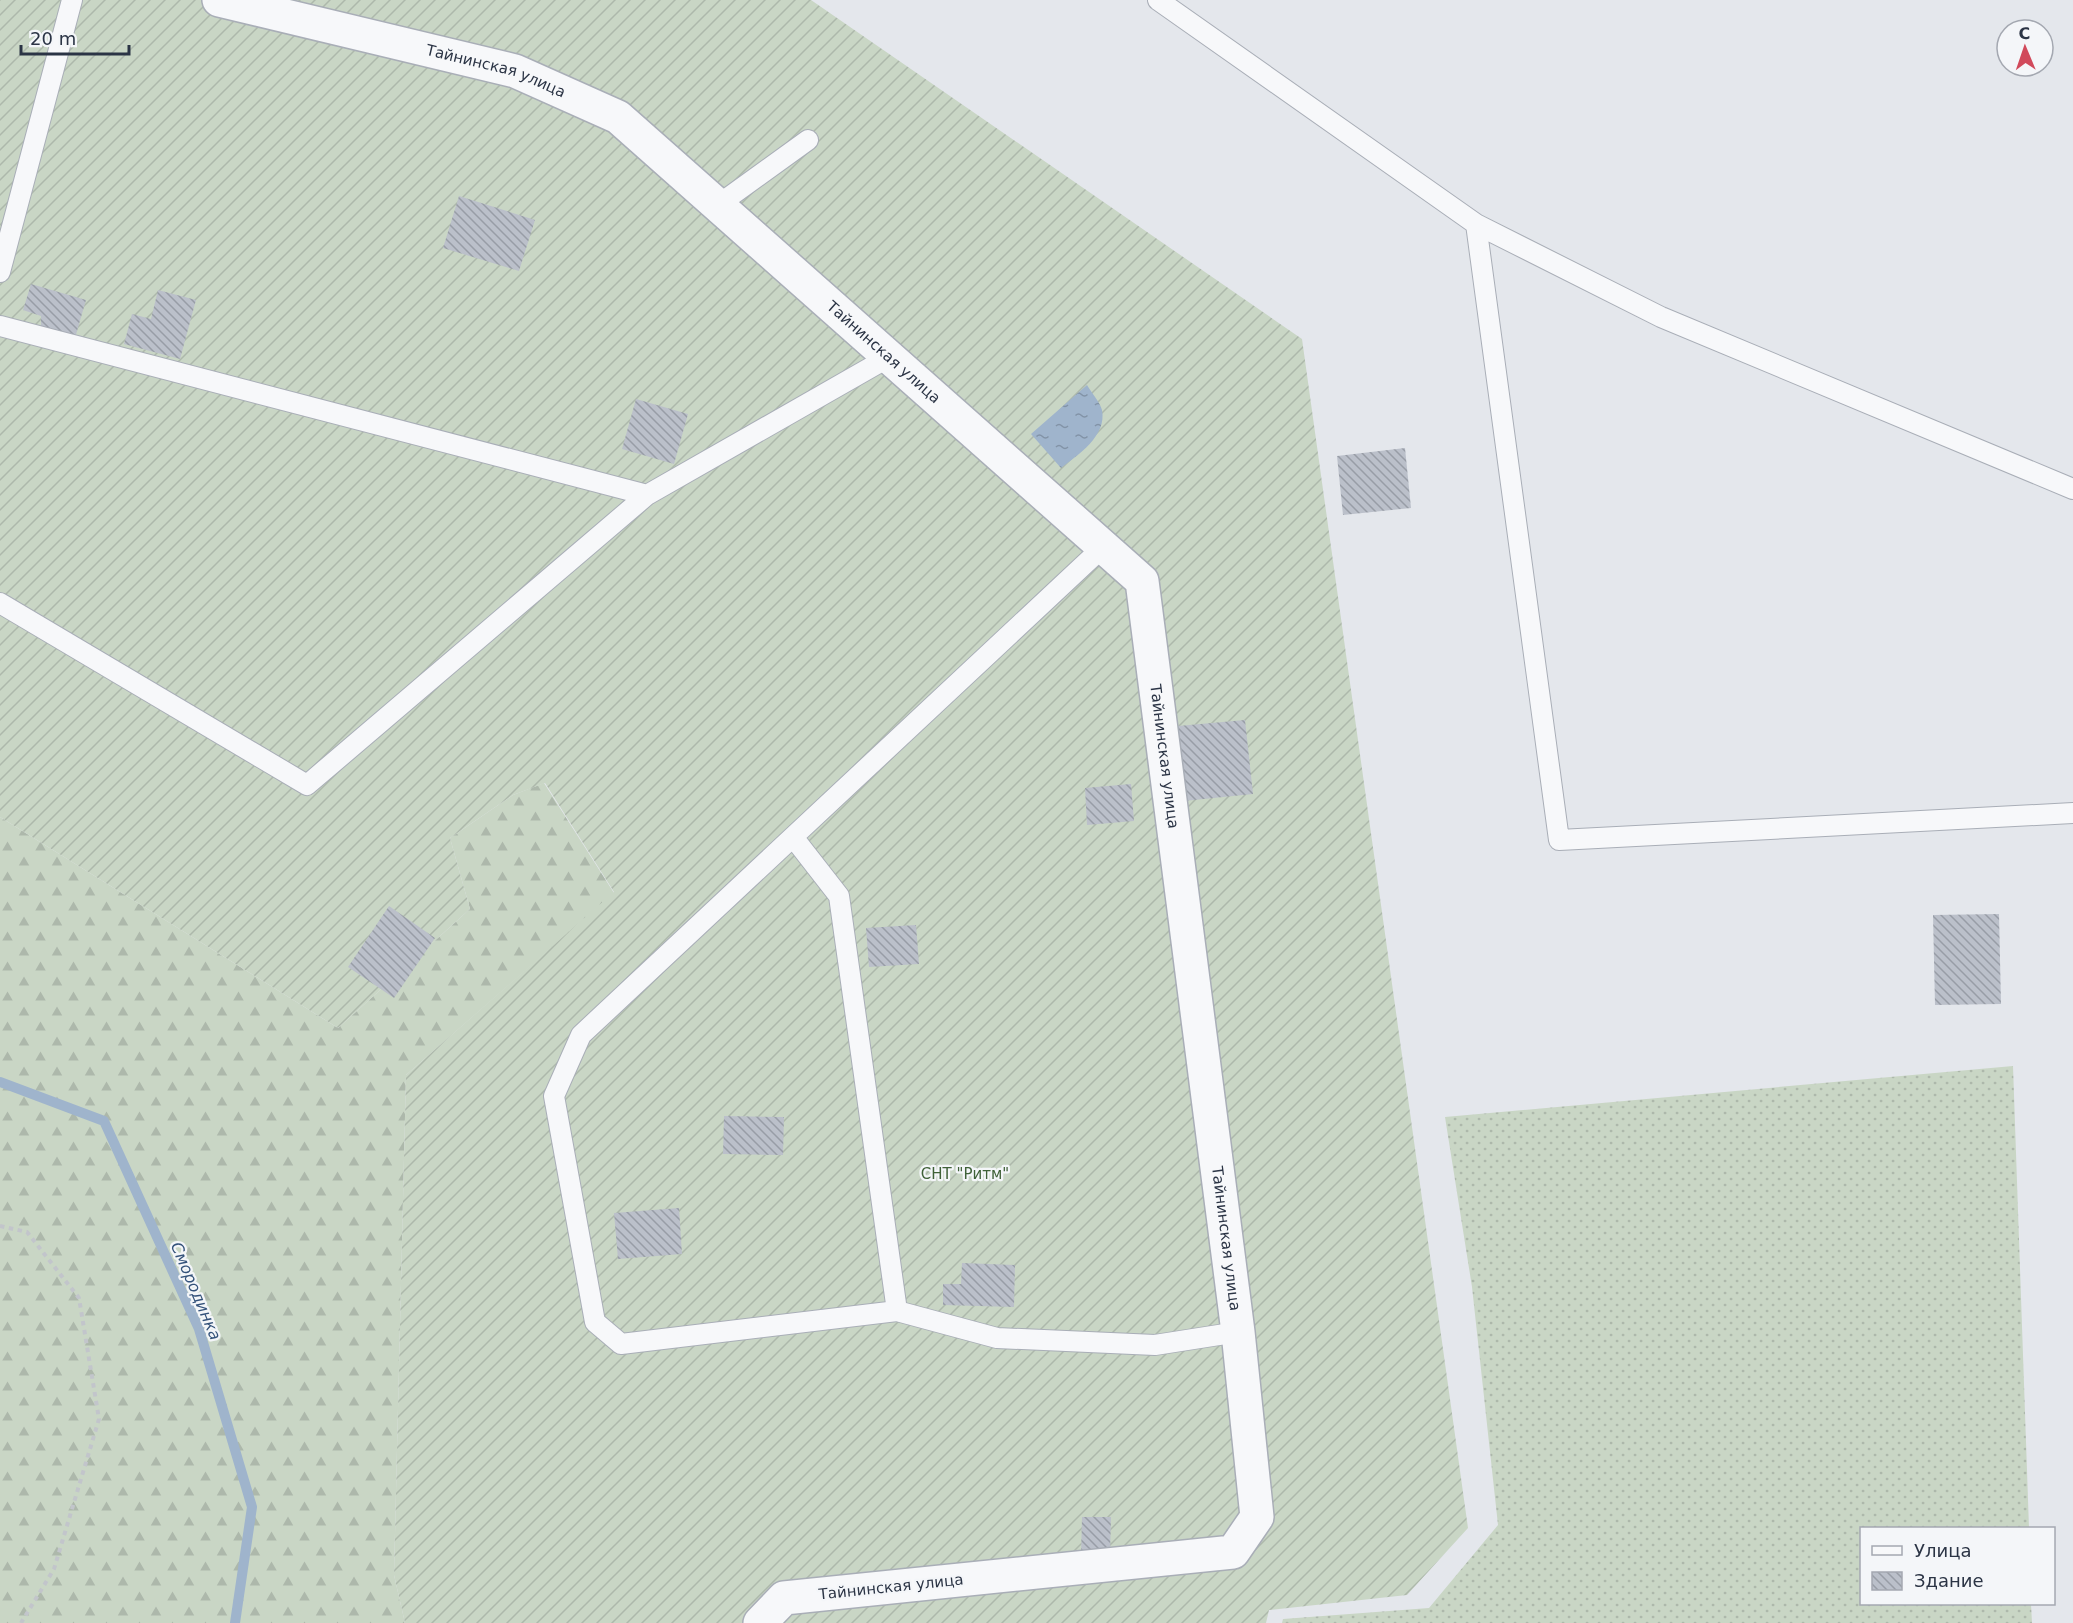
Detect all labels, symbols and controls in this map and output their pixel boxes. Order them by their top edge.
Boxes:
scale bar [21,18,129,56]
north arrow [1995,18,2055,78]
text: С [2018,24,2031,43]
text: 20 m [30,28,76,49]
street label: Тайнинская улица [423,41,568,101]
street label: Тайнинская улица [822,297,944,407]
street label: Тайнинская улица [1146,682,1183,830]
street label: Тайнинская улица [1208,1164,1244,1312]
park label: СНТ "Ритм" [921,1165,1009,1183]
water label: Смородинка [167,1239,225,1343]
legend [1860,1527,2055,1605]
text: Улица [1914,1540,1971,1561]
street label: Тайнинская улица [817,1570,964,1604]
text: Здание [1914,1570,1984,1591]

